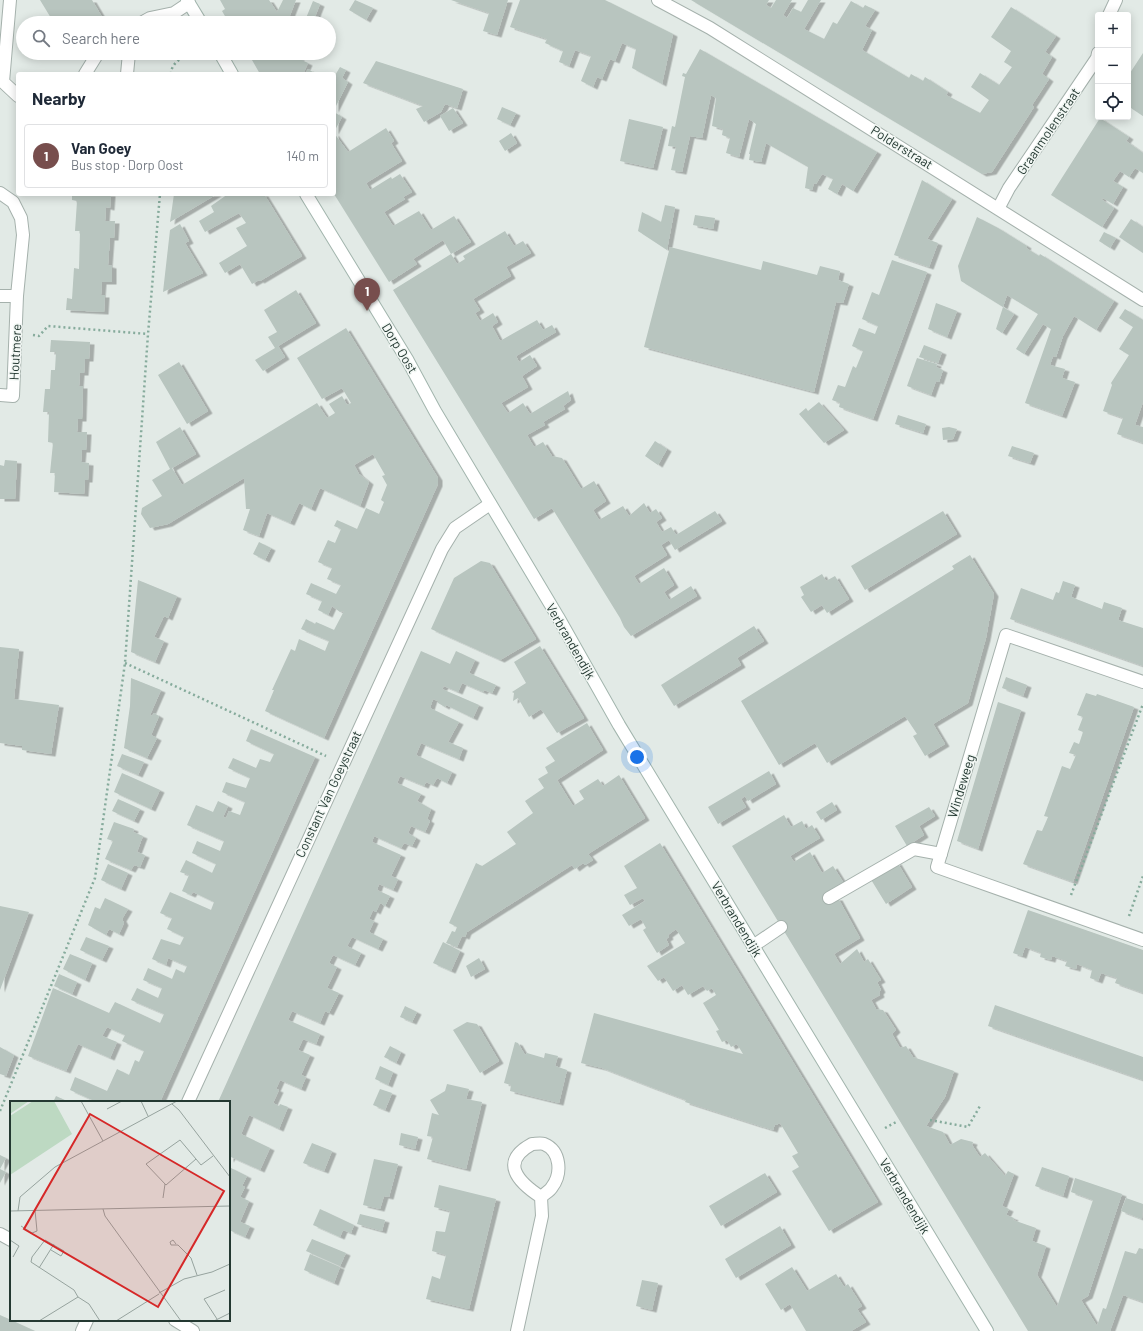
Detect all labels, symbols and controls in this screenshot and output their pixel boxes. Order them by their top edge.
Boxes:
map controls [1095,12,1131,120]
button: + [1095,12,1131,48]
search box [16,16,336,60]
icon: search [30,27,52,49]
text: Search here [62,29,140,47]
button: − [1095,48,1131,84]
button: locate [1095,84,1131,120]
street label: Graanmolenstraat [1013,85,1083,177]
text: Nearby [32,88,86,108]
street label: Polderstraat [868,122,936,172]
text: Van Goey [71,139,131,157]
text: 1 [44,148,48,164]
text: 140 m [287,148,319,164]
text: Bus stop · Dorp Oost [71,157,184,173]
pin: 1 [354,278,380,311]
street label: Dorp Oost [379,320,421,376]
street label: Houtmere [6,323,24,381]
street label: Verbrandendijk [543,600,599,682]
street label: Constant Van Goeystraat [292,728,364,860]
your location [627,747,647,767]
street label: Windeweeg [944,752,978,820]
street label: Verbrandendijk [708,878,766,960]
inset map [10,1101,230,1321]
street label: Verbrandendijk [876,1155,934,1237]

